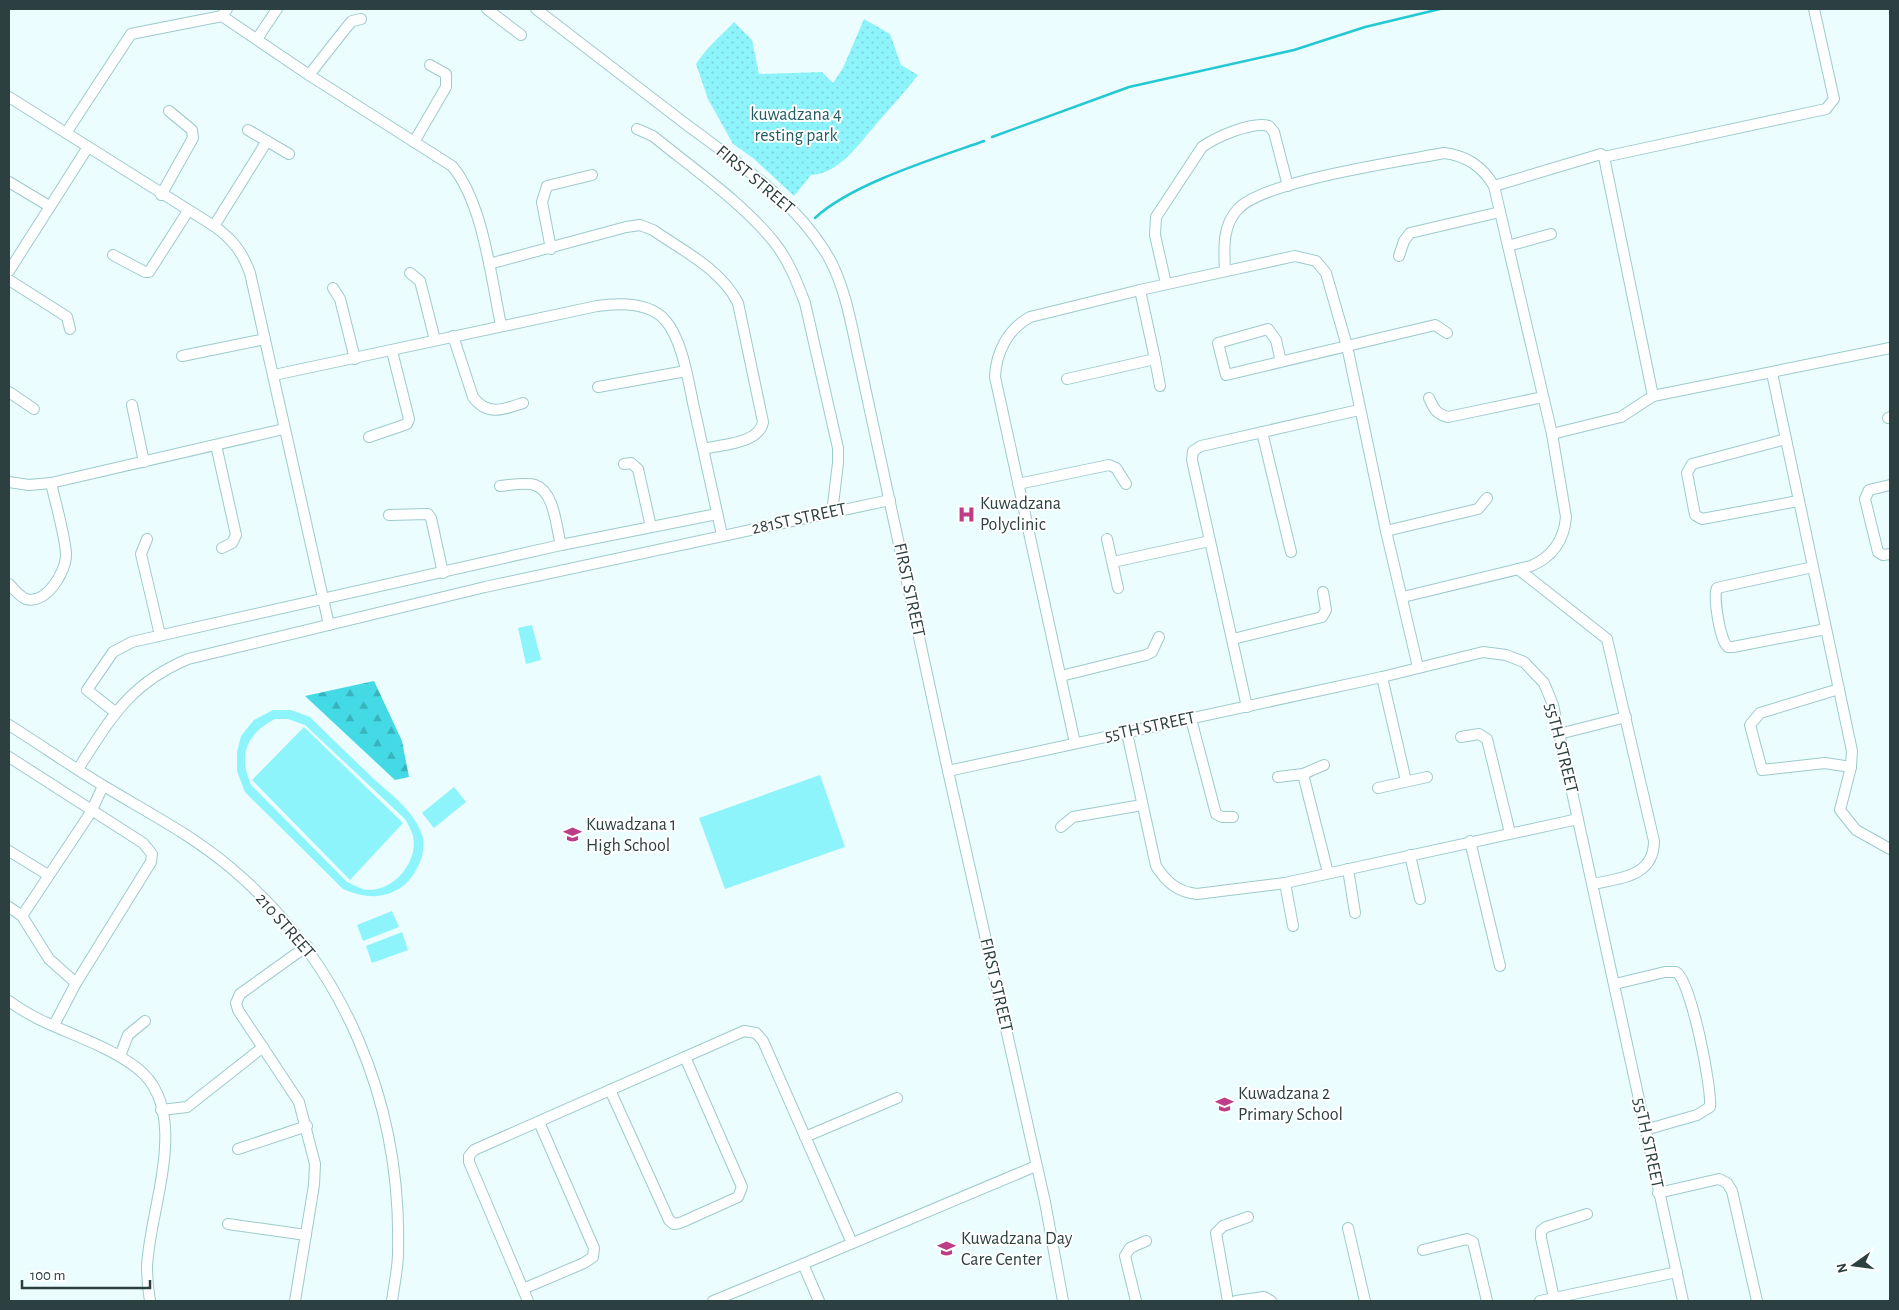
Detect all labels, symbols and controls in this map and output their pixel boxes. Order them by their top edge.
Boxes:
park label: kuwadzana 4 resting park [750,106,842,145]
street label: FIRST STREET [713,142,798,218]
place label: Kuwadzana Polyclinic [980,495,1061,534]
street label: 281ST STREET [750,500,848,538]
hospital icon: Kuwadzana Polyclinic [956,504,976,524]
street label: FIRST STREET [890,541,928,639]
street label: 55TH STREET [1541,701,1581,795]
street label: 55TH STREET [1103,709,1197,745]
place label: Kuwadzana 1 High School [586,816,676,855]
school or university icon: Kuwadzana 1 High School [562,825,582,845]
street label: 210 STREET [252,890,318,962]
street label: FIRST STREET [976,936,1016,1034]
place label: Kuwadzana 2 Primary School [1238,1085,1343,1124]
school or university icon: Kuwadzana 2 Primary School [1214,1094,1234,1114]
street label: 55TH STREET [1630,1096,1666,1190]
place label: Kuwadzana Day Care Center [961,1230,1073,1269]
school or university icon: Kuwadzana Day Care Center [937,1239,957,1259]
north arrow [1829,1240,1879,1290]
scale bar [22,1258,150,1290]
text: N [1834,1261,1850,1274]
text: 100 m [30,1268,65,1283]

